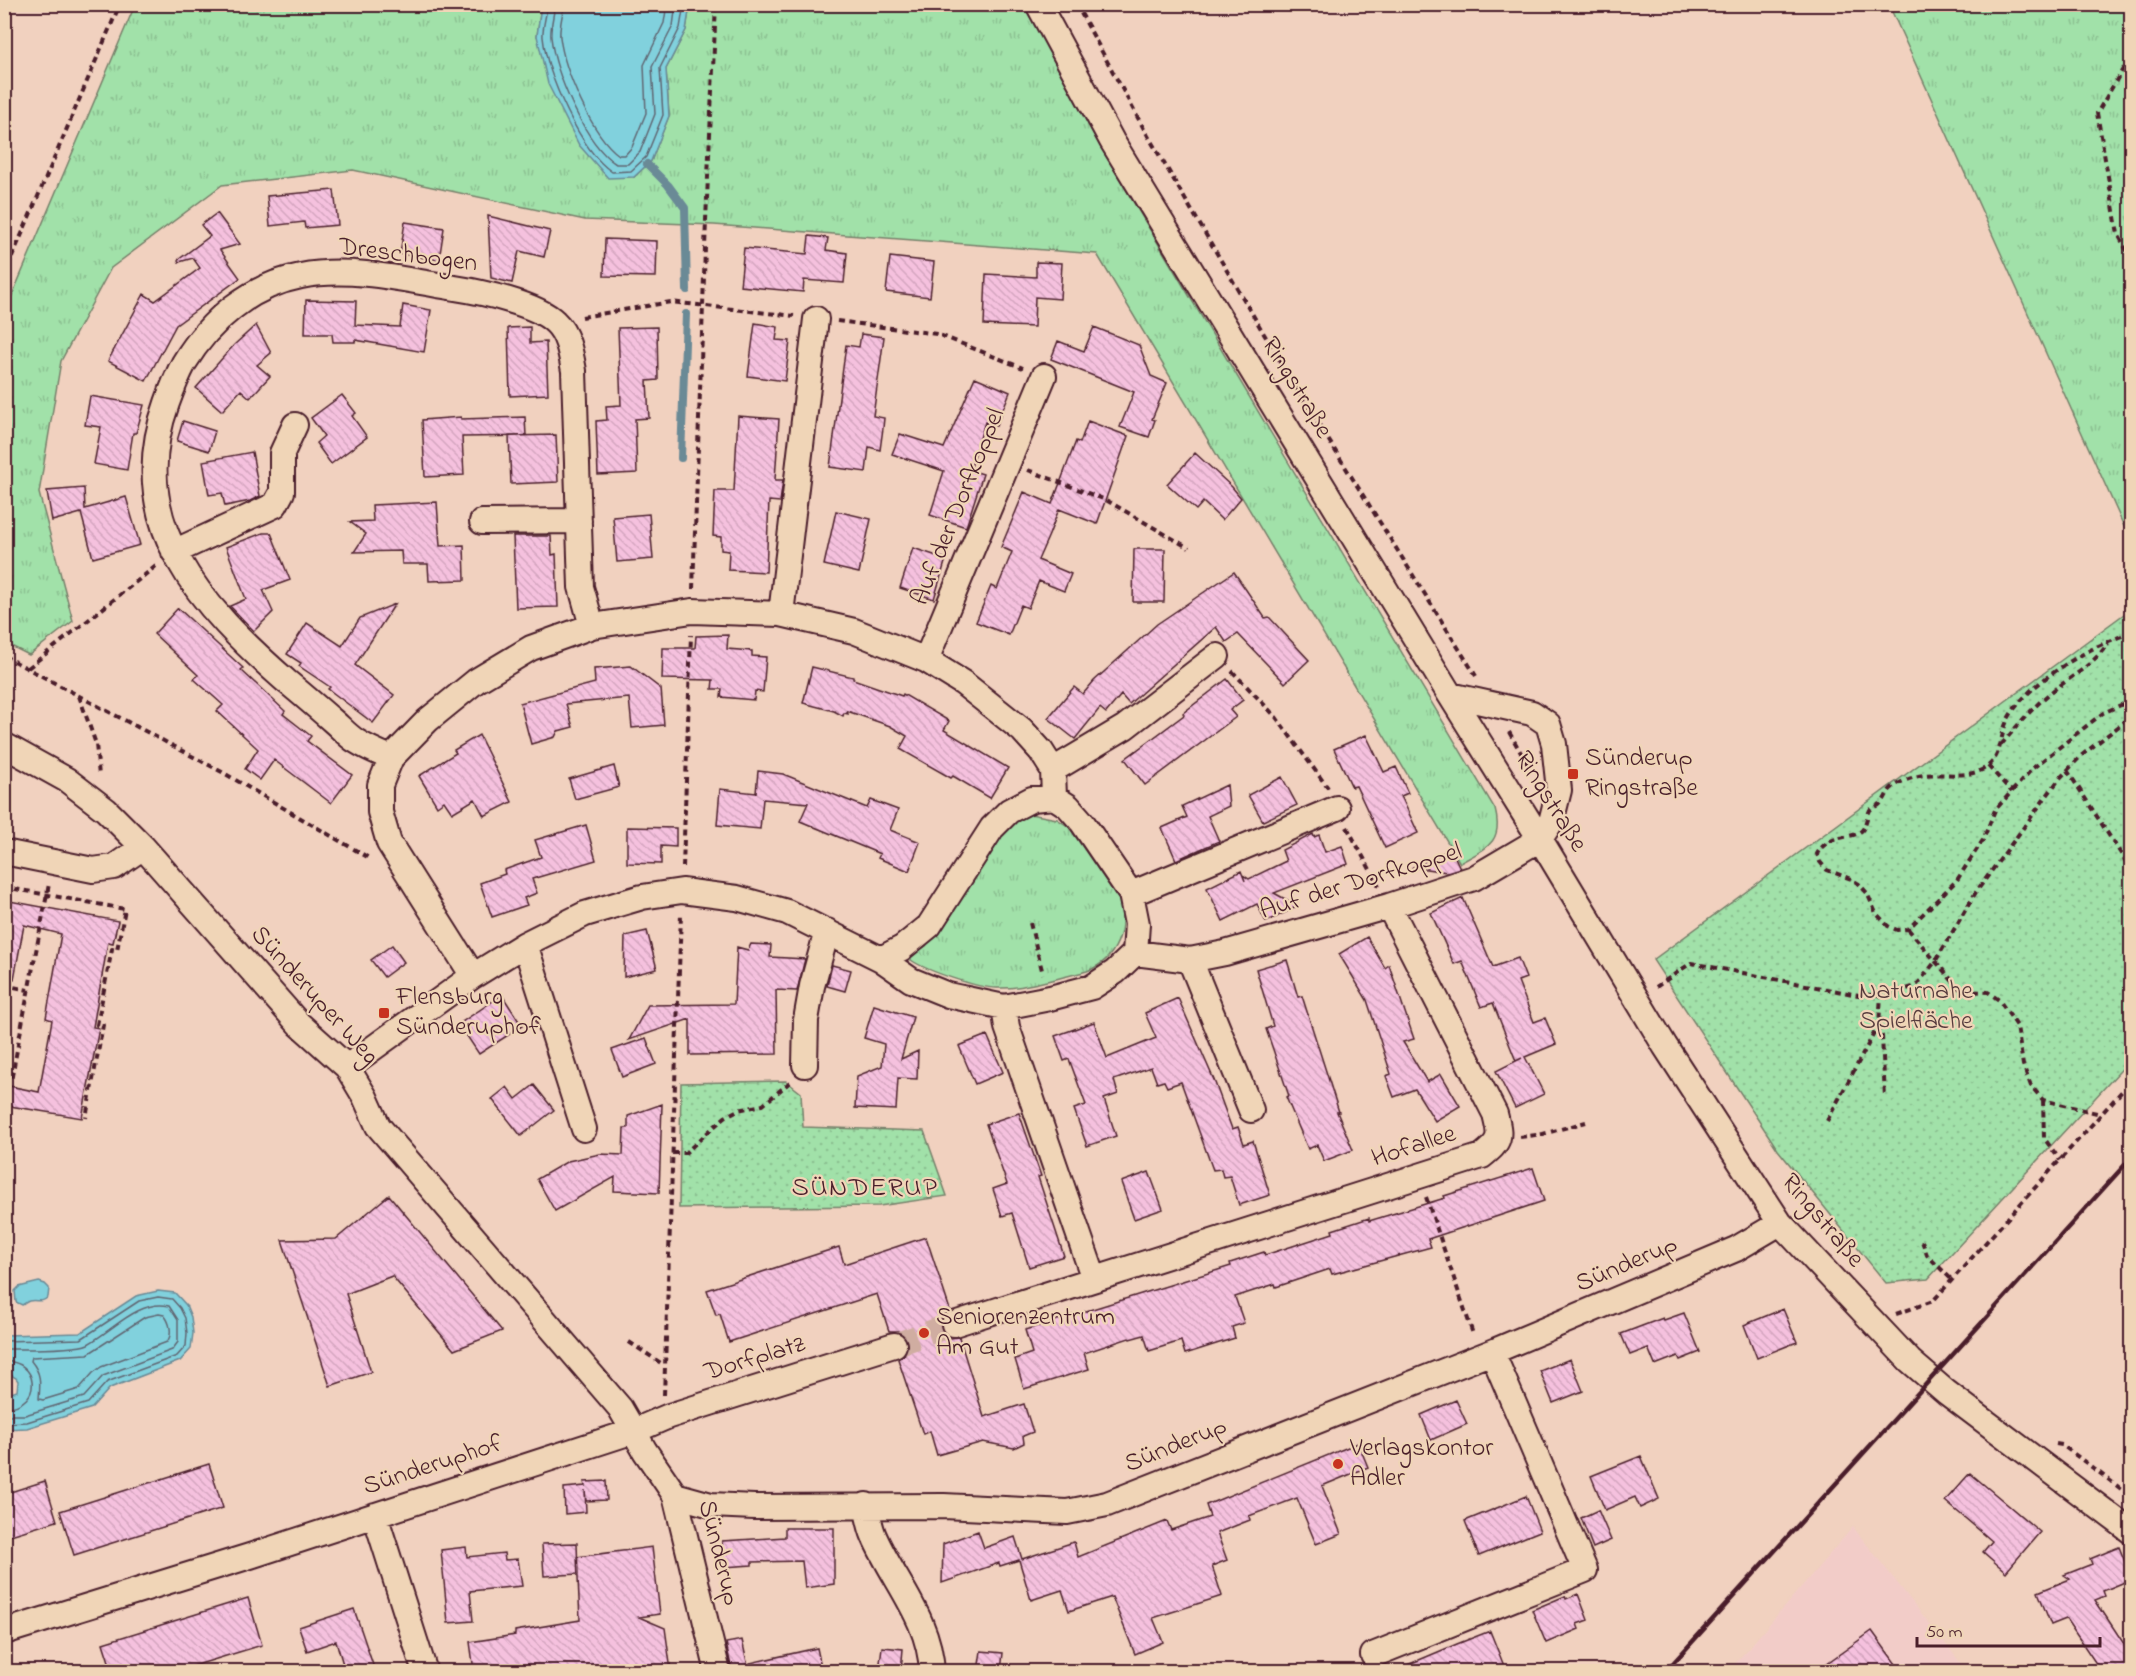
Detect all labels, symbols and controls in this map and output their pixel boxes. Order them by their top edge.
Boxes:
street label: Dreschbogen [336,229,479,283]
street label: Ringstraße [1251,330,1342,446]
street label: Auf der Dorfkoppel [902,403,1016,611]
place label: Sünderup Ringstraße [1585,740,1698,808]
street label: Ringstraße [1504,744,1596,860]
marker: Sünderup Ringstraße [1566,767,1580,781]
street label: Auf der Dorfkoppel [1255,833,1467,931]
street label: Sünderuper Weg [241,917,387,1075]
park label: Naturnahe Spielfläche [1859,973,1973,1041]
place label: Flensburg Sünderuphof [395,979,542,1047]
marker: Flensburg Sünderuphof [377,1006,391,1020]
street label: Hofallee [1367,1115,1461,1178]
street label: Ringstraße [1771,1166,1873,1277]
district label: SÜNDERUP [792,1169,938,1208]
street label: Sünderup [1570,1226,1684,1304]
place label: Seniorenzentrum Am Gut [936,1299,1115,1367]
street label: Dorfplatz [699,1326,810,1393]
marker: Seniorenzentrum Am Gut [917,1326,931,1340]
street label: Sünderup [1119,1408,1233,1484]
street label: Sünderuphof [358,1425,509,1506]
place label: Verlagskontor Adler [1349,1430,1494,1498]
marker: Verlagskontor Adler [1331,1457,1345,1471]
street label: Sünderup [687,1496,749,1610]
scale bar [1917,1610,2100,1648]
text: 50 m [1926,1620,1963,1646]

